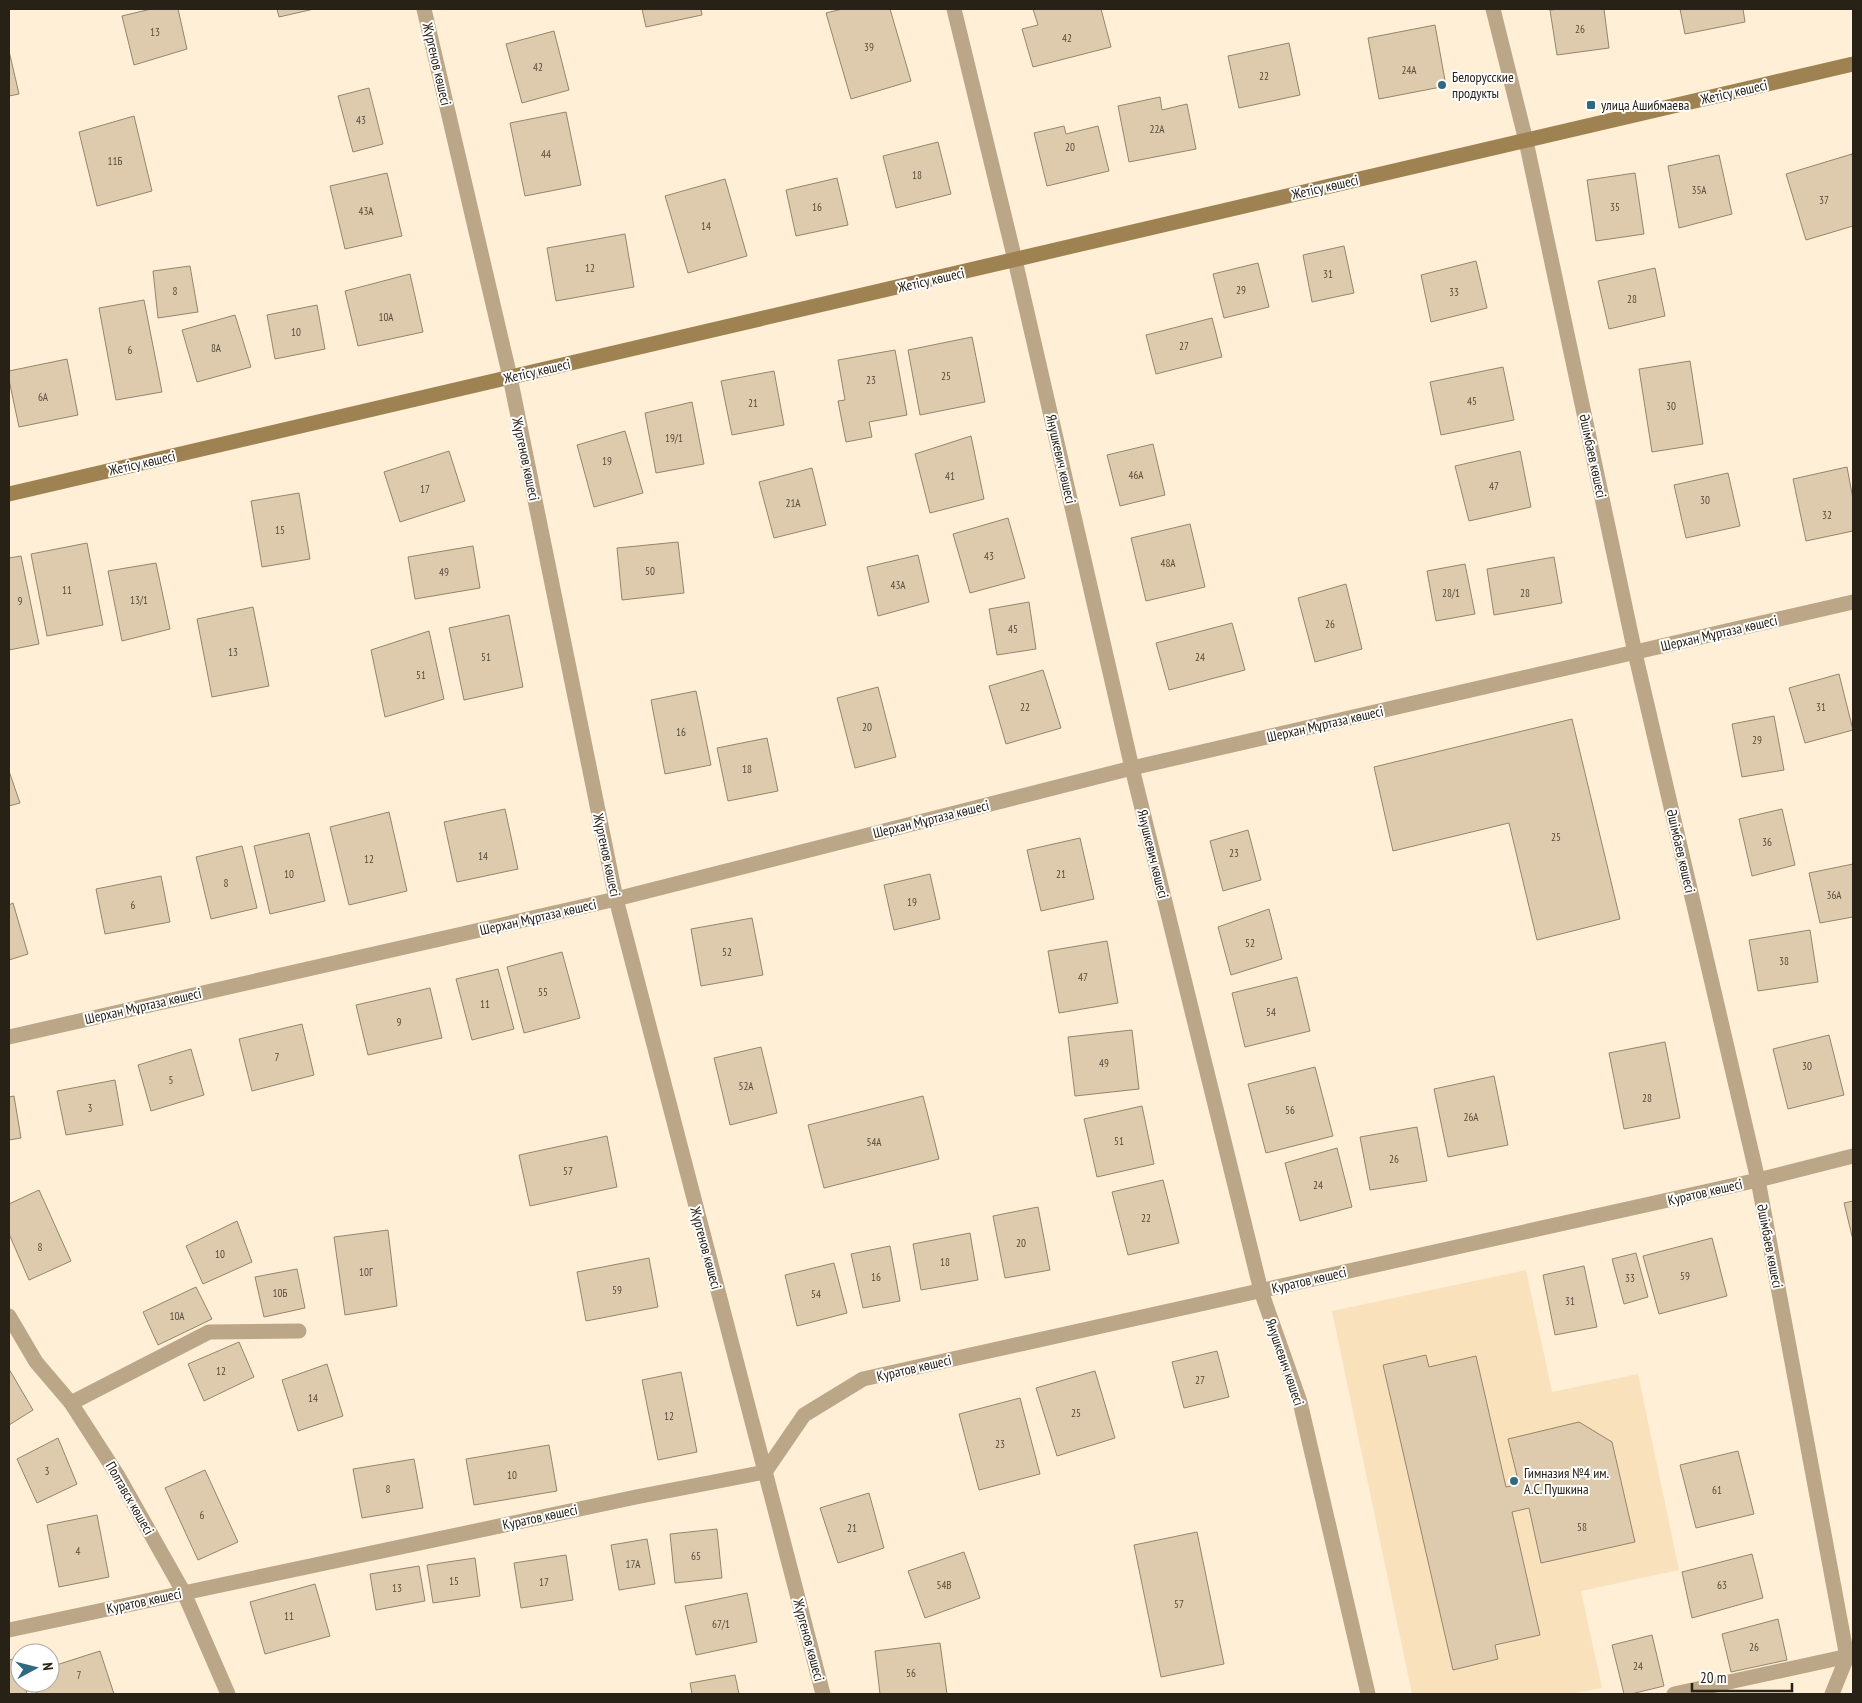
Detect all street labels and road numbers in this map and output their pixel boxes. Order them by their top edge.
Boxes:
street label: Жүргенов көшесі [419,20,455,107]
street label: Жетісу көшесі [1698,76,1769,109]
street label: Жетісу көшесі [1289,171,1360,204]
street label: Жетісу көшесі [895,264,966,297]
street label: Жетісу көшесі [501,355,572,388]
street label: Әшімбаев көшесі [1575,412,1611,500]
street label: Янушкевич көшесі [1042,413,1080,505]
street label: Жүргенов көшесі [508,415,544,502]
street label: Жетісу көшесі [106,447,177,480]
street label: Шерхан Мұртаза көшесі [1659,611,1779,655]
street label: Шерхан Мұртаза көшесі [1265,702,1385,746]
street label: Шерхан Мұртаза көшесі [871,796,991,842]
street label: Әшімбаев көшесі [1663,807,1699,895]
street label: Янушкевич көшесі [1133,808,1173,900]
street label: Жүргенов көшесі [589,811,625,898]
street label: Шерхан Мұртаза көшесі [478,895,598,939]
street label: Шерхан Мұртаза көшесі [83,984,203,1028]
street label: Куратов көшесі [1666,1175,1744,1209]
street label: Әшімбаев көшесі [1753,1202,1787,1290]
street label: Жүргенов көшесі [686,1204,726,1291]
street label: Куратов көшесі [1270,1263,1348,1297]
street label: Янушкевич көшесі [1262,1316,1308,1408]
street label: Куратов көшесі [875,1351,953,1385]
street label: Полтавск көшесі [102,1458,158,1538]
street label: Куратов көшесі [501,1500,579,1534]
street label: Куратов көшесі [105,1584,183,1618]
street label: Жүргенов көшесі [789,1596,829,1683]

